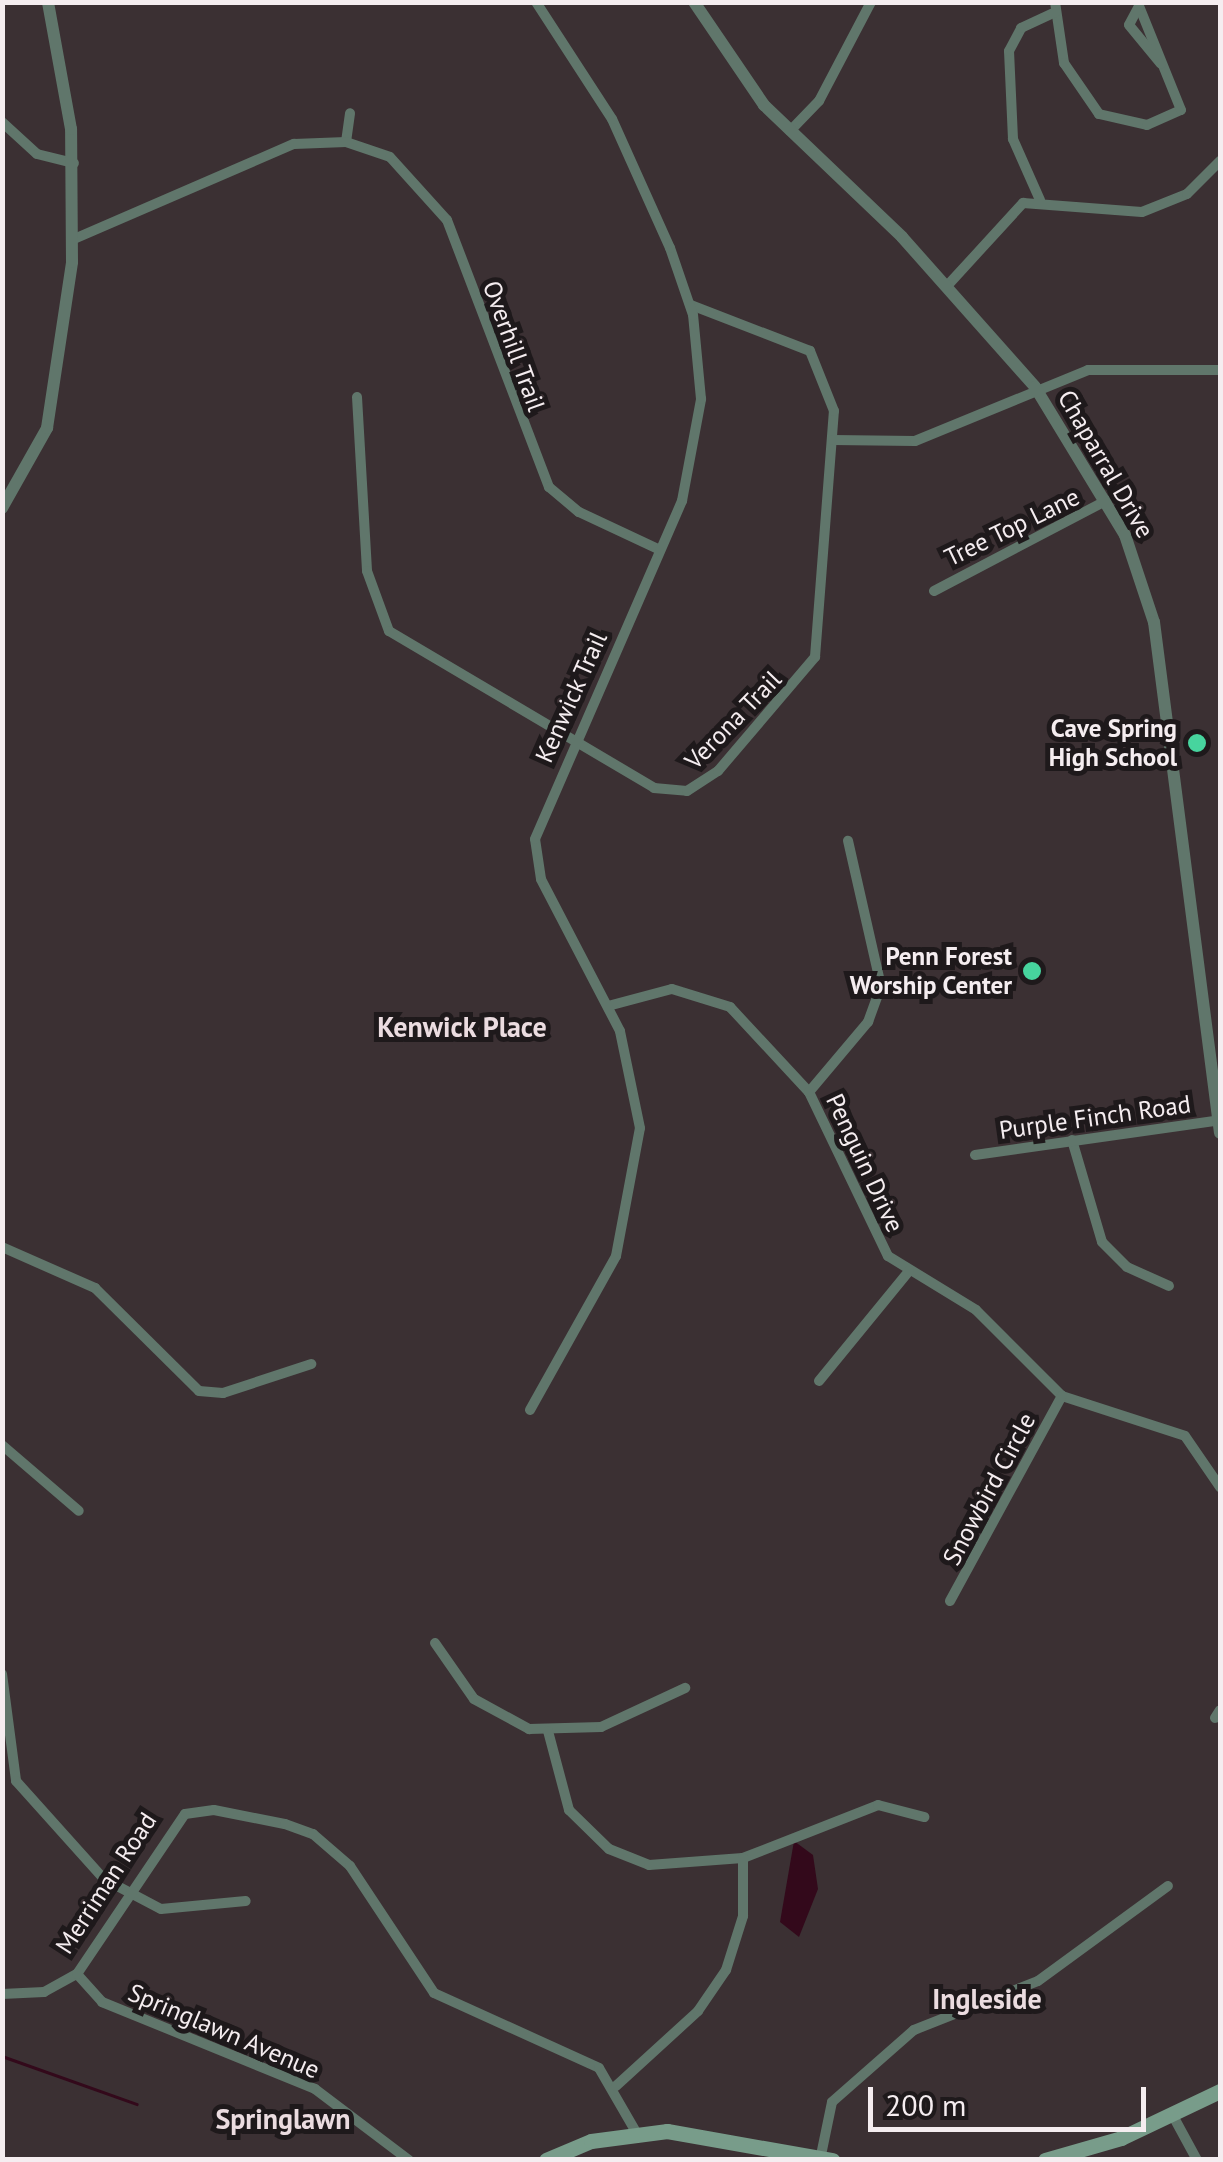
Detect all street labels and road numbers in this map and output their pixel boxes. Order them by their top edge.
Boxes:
street label: Overhill Trail [476,276,552,416]
street label: Chaparral Drive [1052,385,1160,543]
street label: Tree Top Lane [939,481,1085,573]
street label: Kenwick Trail [529,626,613,768]
street label: Verona Trail [678,664,788,776]
street label: Penguin Drive [820,1089,910,1237]
street label: Purple Finch Road [997,1089,1193,1145]
street label: Snowbird Circle [936,1408,1042,1570]
street label: Merriman Road [49,1807,163,1959]
street label: Springlawn Avenue [124,1977,324,2085]

